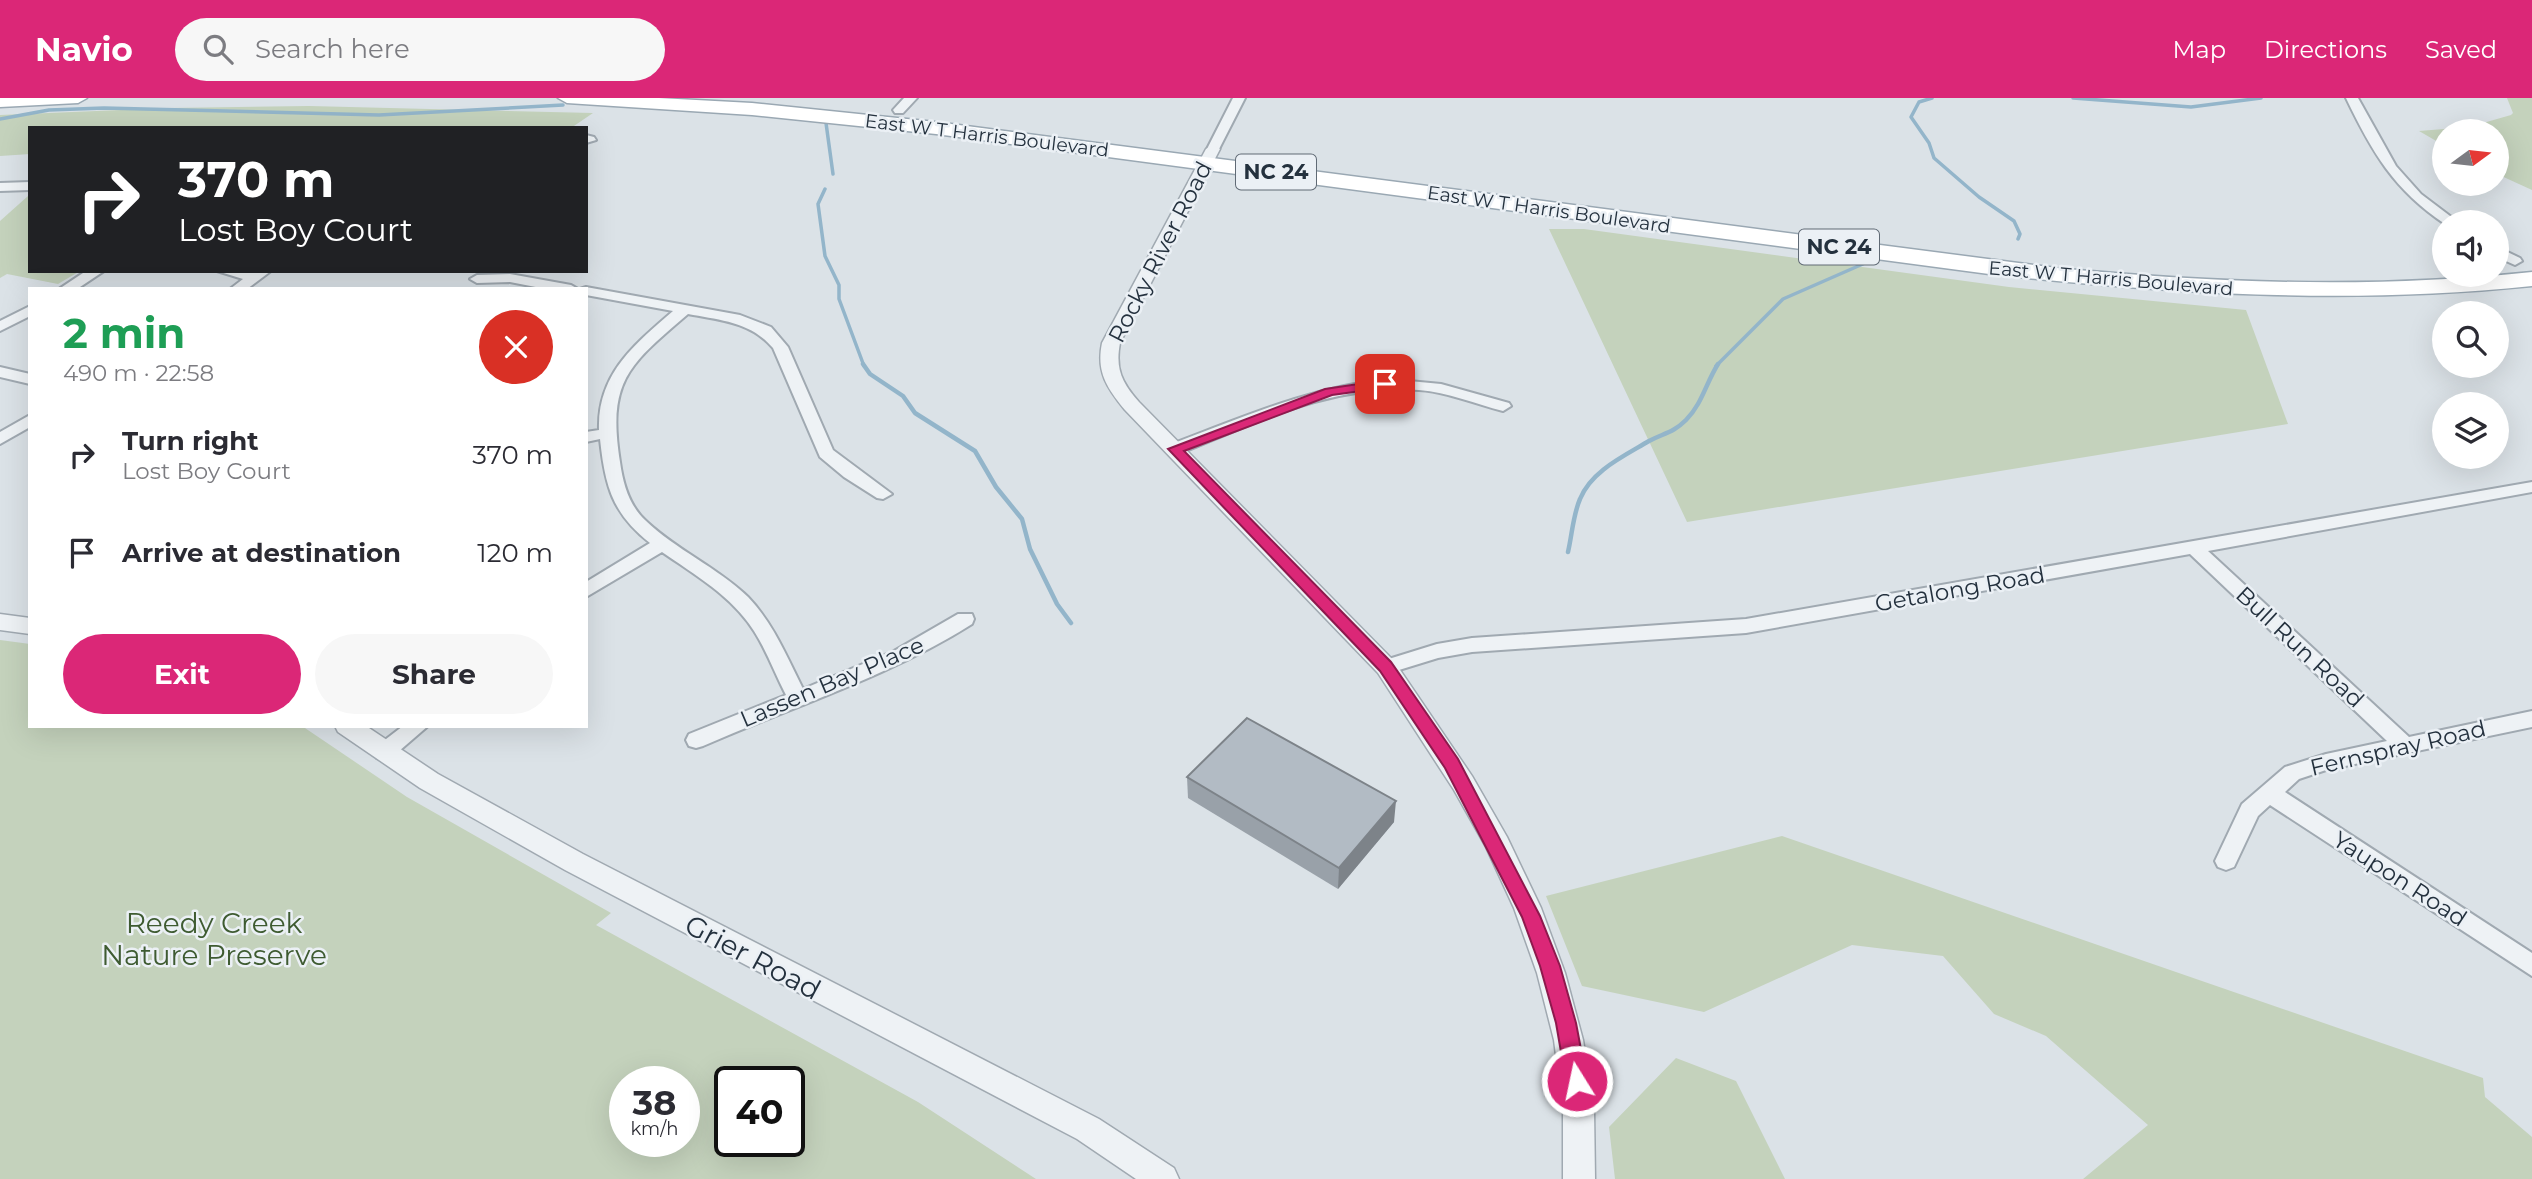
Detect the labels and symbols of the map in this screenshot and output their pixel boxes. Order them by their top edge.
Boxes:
street label: East W T Harris Boulevard [864,109,1110,162]
north arrow [2432,119,2510,196]
road number: NC 24 [1236,154,1316,190]
street label: Rocky River Road [1102,157,1218,347]
street label: East W T Harris Boulevard [1426,181,1672,238]
road number: NC 24 [1799,230,1879,264]
street label: East W T Harris Boulevard [1988,256,2234,301]
pin [1355,354,1415,414]
street label: Getalong Road [1873,560,2047,618]
street label: Bull Run Road [2230,580,2370,714]
street label: Lassen Bay Place [736,631,928,733]
street label: Fernspray Road [2307,714,2489,782]
street label: Yaupon Road [2328,825,2472,933]
park label: Reedy Creek Nature Preserve [101,906,327,972]
street label: Grier Road [679,907,827,1007]
position arrow [1540,1044,1614,1118]
speed limit sign: 40 [714,1066,805,1157]

